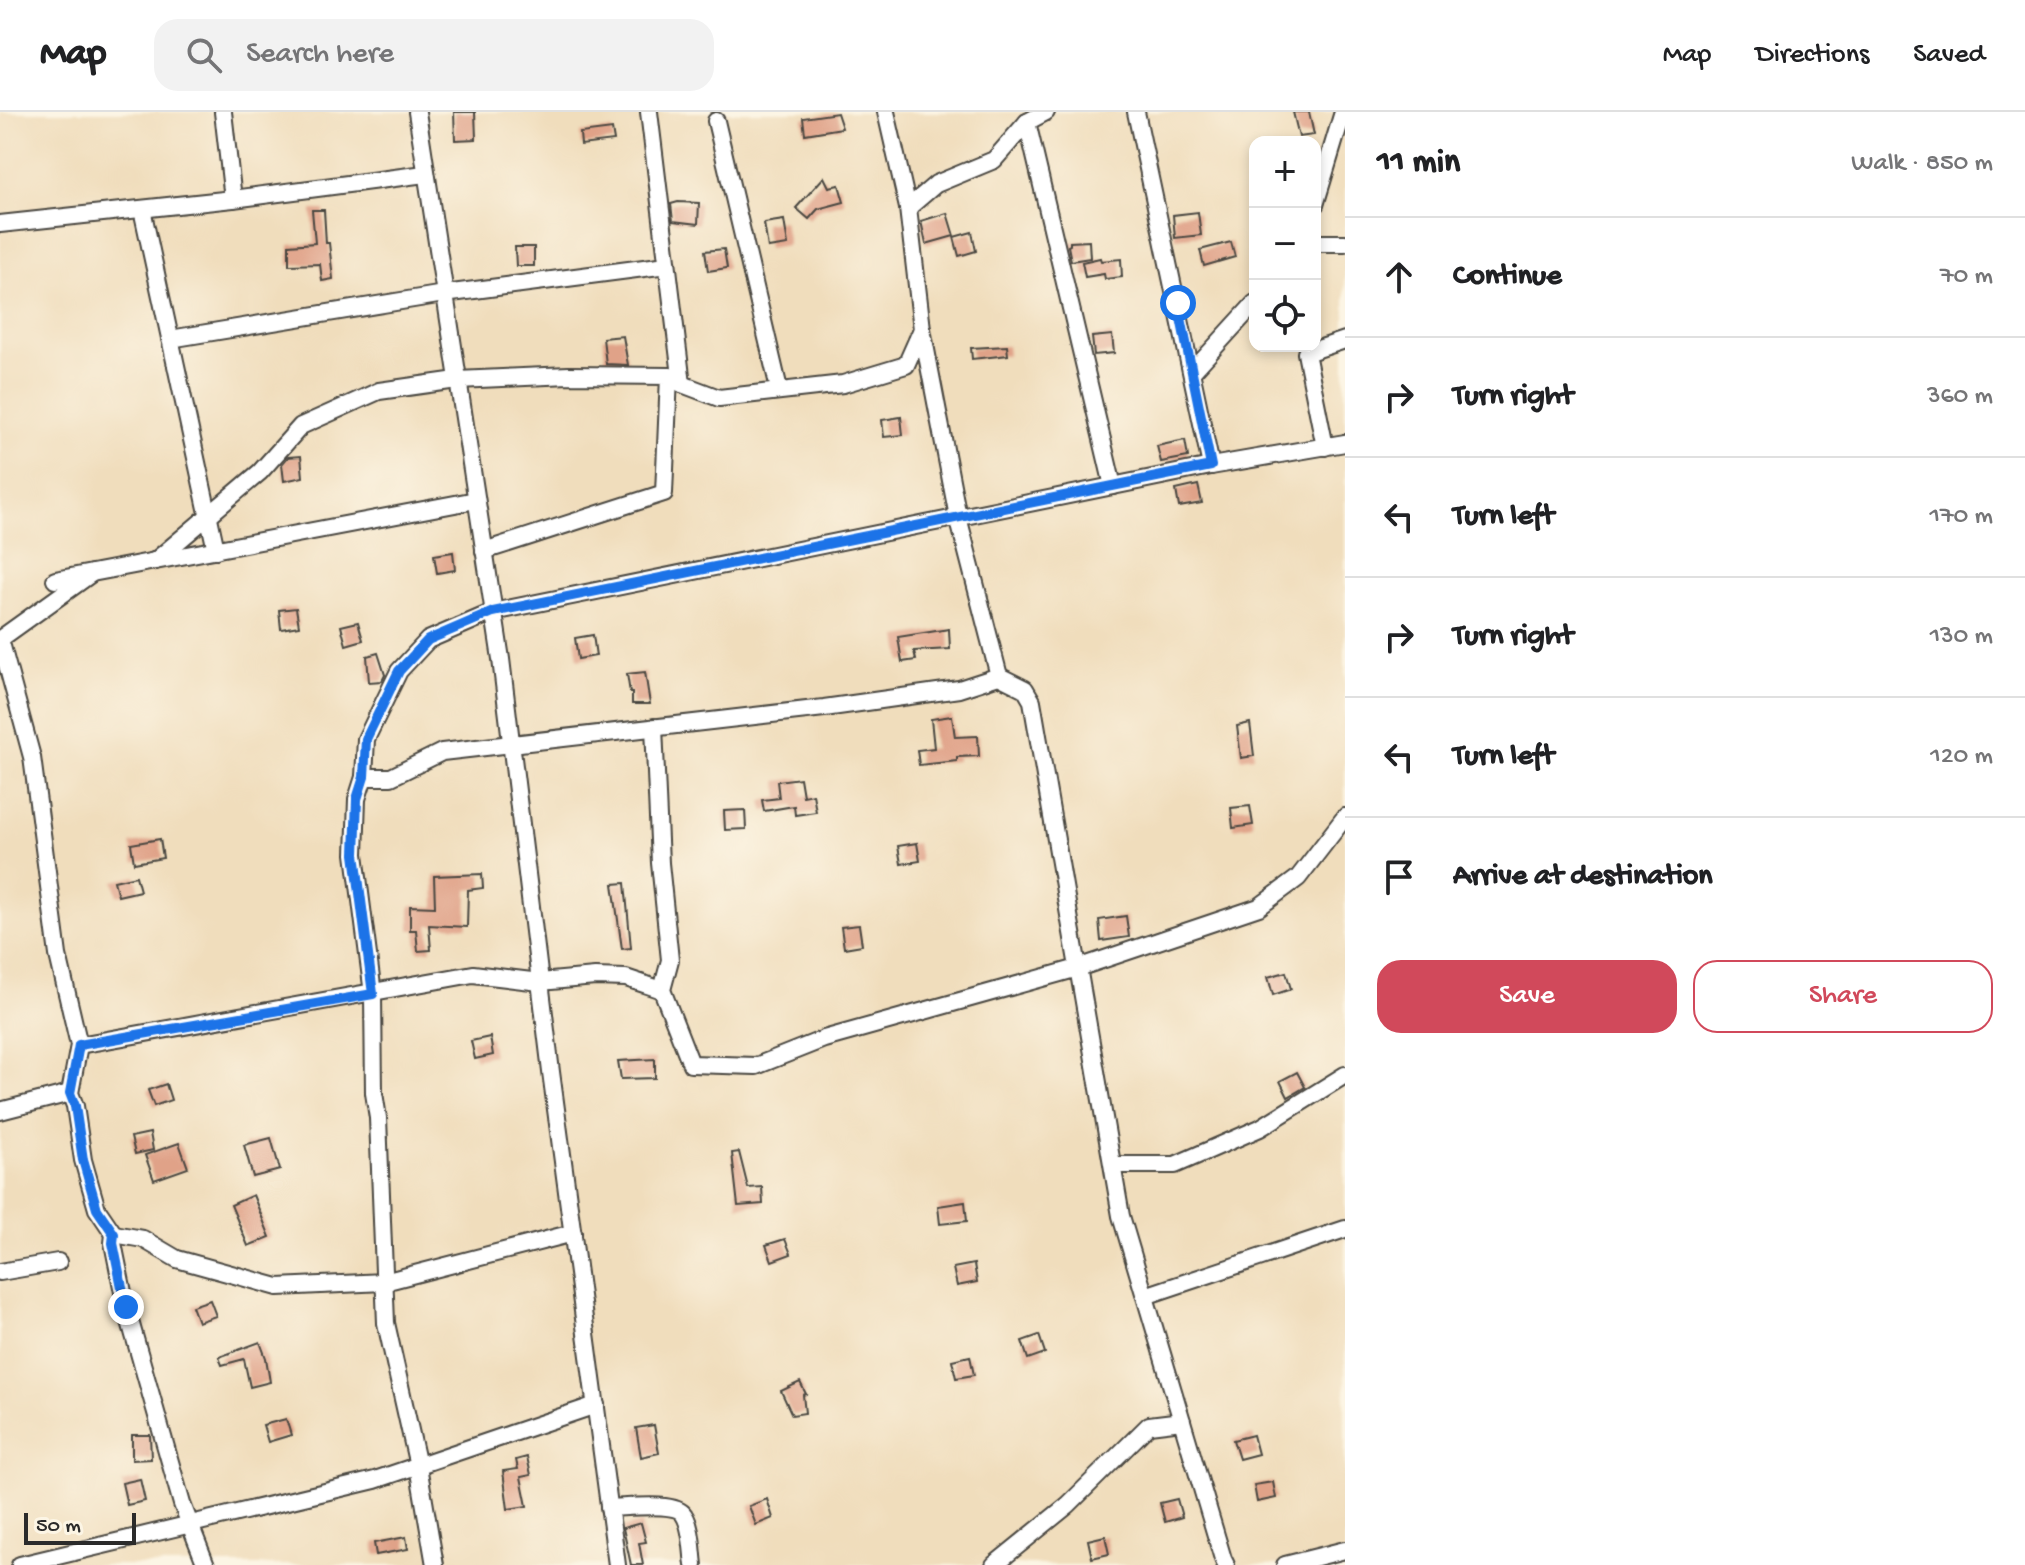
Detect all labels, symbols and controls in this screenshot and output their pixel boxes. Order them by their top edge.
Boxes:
search box [154,19,714,91]
text: Map [40,33,106,77]
icon: search [182,33,226,77]
text: Search here [246,38,394,73]
text: Map [1663,39,1711,72]
text: Directions [1755,39,1869,72]
text: Saved [1913,39,1985,72]
map controls [1249,136,1321,352]
button: + [1249,136,1321,208]
text: 11 min [1377,144,1460,184]
text: Walk · 850 m [1851,149,1993,180]
button: − [1249,208,1321,280]
icon: ahead [1377,255,1421,299]
text: Continue [1453,260,1562,295]
text: 70 m [1940,262,1993,293]
button: locate [1249,280,1321,352]
route start [1160,285,1196,321]
icon: right [1377,375,1421,419]
text: Turn right [1453,380,1573,415]
text: 360 m [1927,382,1993,413]
icon: left [1377,495,1421,539]
text: Turn left [1453,500,1554,535]
text: 170 m [1930,502,1993,533]
icon: right [1377,615,1421,659]
text: Turn right [1453,620,1573,655]
text: 130 m [1930,622,1993,653]
icon: left [1377,735,1421,779]
text: Turn left [1453,740,1554,775]
text: 120 m [1930,742,1993,773]
icon: arrive [1377,855,1421,899]
text: Arrive at destination [1453,860,1713,895]
button: Save [1377,960,1677,1033]
button: Share [1693,960,1993,1033]
route end [108,1289,144,1325]
scale bar [24,1509,136,1545]
text: 50 m [36,1514,81,1540]

